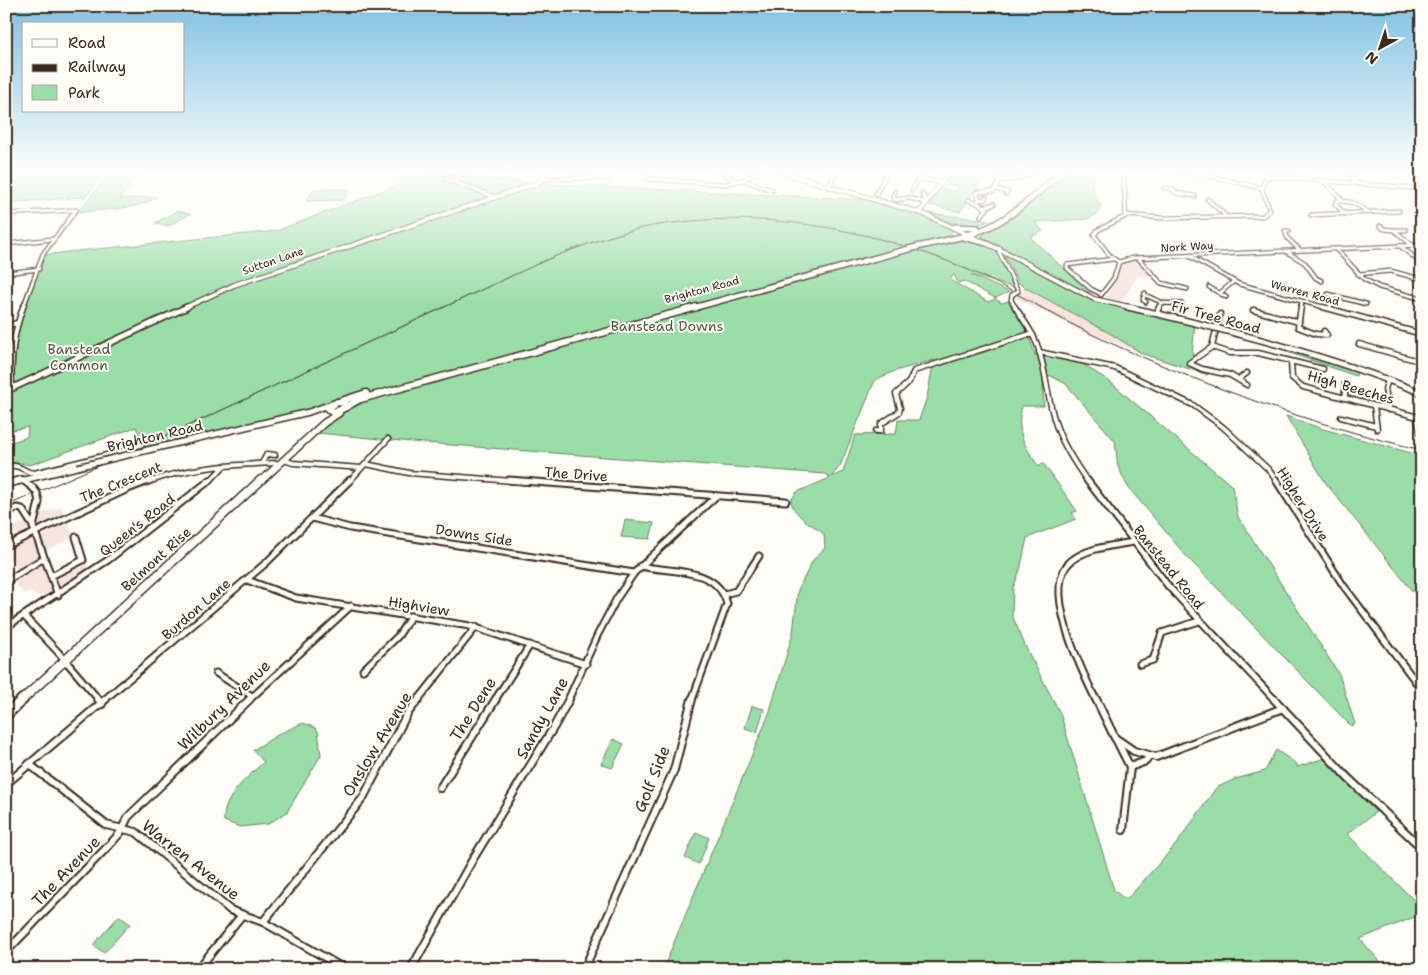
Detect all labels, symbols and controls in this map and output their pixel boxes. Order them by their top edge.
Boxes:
legend [22,22,185,112]
north arrow [1356,22,1406,72]
text: Road [68,33,106,53]
text: N [1362,47,1382,68]
text: Railway [68,57,126,77]
text: Park [68,83,100,103]
street label: Nork Way [1160,238,1214,256]
street label: Sutton Lane [240,243,306,279]
street label: Brighton Road [663,273,741,307]
street label: Warren Road [1269,277,1341,309]
street label: Fir Tree Road [1169,296,1263,338]
park label: Banstead Downs [611,317,723,335]
park label: Banstead Common [48,340,111,374]
street label: High Beeches [1305,366,1397,408]
street label: Brighton Road [105,416,205,456]
street label: The Crescent [77,457,165,507]
street label: The Drive [544,463,608,485]
street label: Higher Drive [1273,463,1333,545]
street label: Queen's Road [96,490,179,560]
street label: Downs Side [434,520,514,550]
street label: Banstead Road [1130,521,1208,613]
street label: Belmont Rise [117,523,195,595]
street label: Burdon Lane [158,574,234,644]
street label: Highview [387,592,451,620]
street label: Wilbury Avenue [173,655,275,755]
street label: The Dene [445,673,501,745]
street label: Sandy Lane [511,673,573,763]
street label: Onslow Avenue [337,688,417,800]
street label: Golf Side [629,743,675,815]
street label: Warren Avenue [138,815,244,905]
street label: The Avenue [27,831,105,911]

